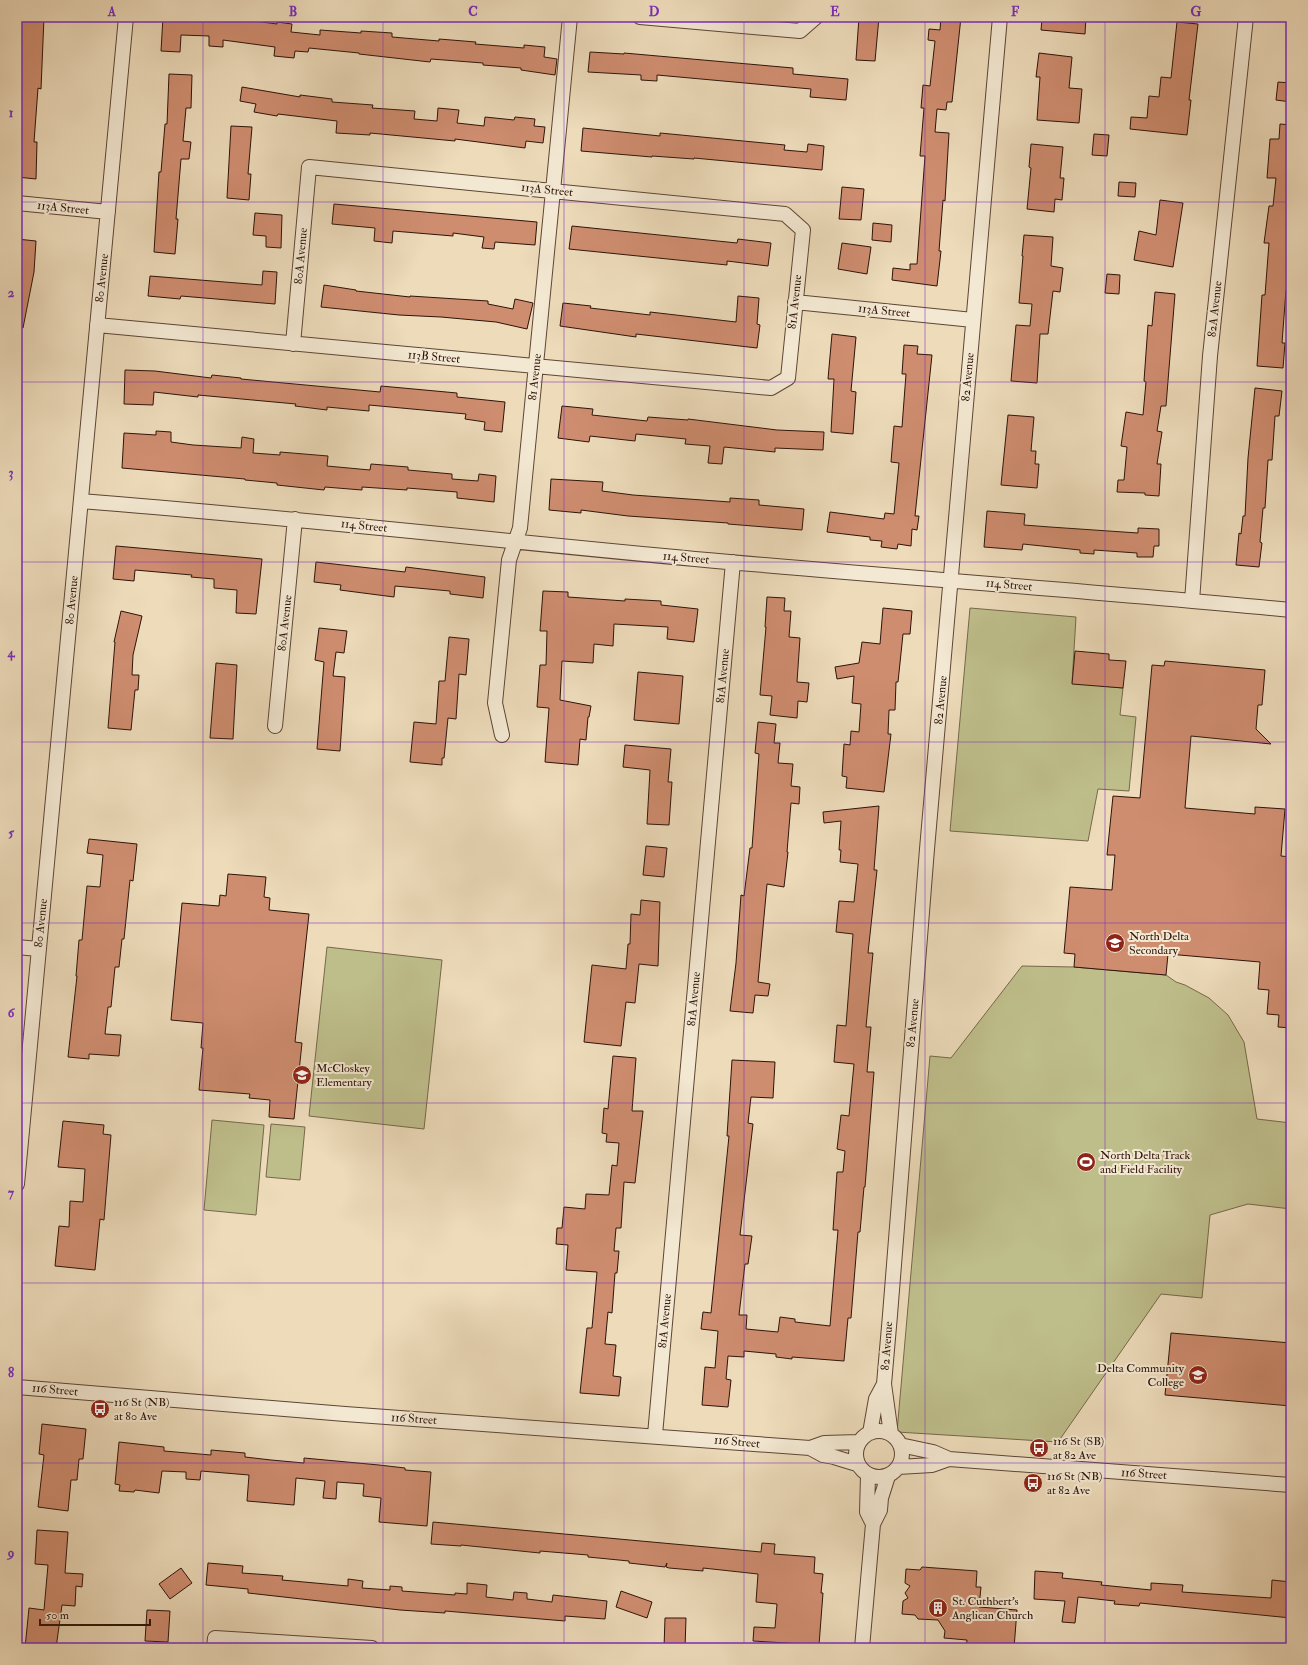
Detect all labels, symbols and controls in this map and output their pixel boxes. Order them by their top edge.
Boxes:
text: A [107,4,117,20]
text: B [289,4,297,20]
text: C [468,4,478,20]
text: D [649,4,660,20]
text: E [830,4,840,20]
text: F [1011,4,1020,20]
text: G [1191,4,1202,20]
text: 1 [9,105,14,121]
street label: 113A Street [520,180,574,200]
street label: 113A Street [36,198,90,218]
street label: 80A Avenue [291,227,311,285]
street label: 80 Avenue [92,253,112,303]
street label: 81A Avenue [785,274,805,330]
street label: 82A Avenue [1205,280,1225,338]
text: 2 [8,285,15,301]
street label: 113A Street [857,301,911,321]
street label: 113B Street [407,347,461,367]
street label: 82 Avenue [958,352,978,402]
street label: 81 Avenue [525,353,545,401]
text: 3 [9,465,14,481]
street label: 114 Street [340,516,388,536]
street label: 114 Street [662,549,710,568]
street label: 80 Avenue [62,575,82,625]
street label: 114 Street [985,576,1033,595]
street label: 80A Avenue [275,594,295,652]
text: 4 [6,645,15,661]
street label: 81A Avenue [713,648,733,704]
street label: 82 Avenue [931,675,951,725]
text: 5 [8,825,14,841]
street label: 80 Avenue [31,898,51,948]
place label: North Delta Secondary [1129,929,1190,958]
school or university icon: North Delta Secondary [1104,932,1126,954]
street label: 81A Avenue [684,971,704,1027]
street label: 82 Avenue [903,998,923,1048]
text: 6 [8,1005,16,1021]
place label: McCloskey Elementary [316,1061,372,1090]
school or university icon: McCloskey Elementary [291,1064,313,1086]
place label: North Delta Track and Field Facility [1100,1148,1190,1177]
sports icon: North Delta Track and Field Facility [1075,1151,1097,1173]
text: 7 [8,1185,15,1201]
street label: 81A Avenue [655,1293,675,1349]
street label: 82 Avenue [878,1321,896,1371]
place label: Delta Community College [1097,1361,1185,1390]
school or university icon: Delta Community College [1187,1364,1209,1386]
text: 8 [8,1365,14,1381]
street label: 116 Street [31,1381,79,1399]
place label: 116 St (NB) at 80 Ave [114,1395,169,1424]
bus stop icon: 116 St (NB) at 80 Ave [89,1398,111,1420]
street label: 116 Street [391,1410,438,1428]
street label: 116 Street [713,1433,761,1451]
place label: 116 St (SB) at 82 Ave [1053,1434,1104,1463]
bus stop icon: 116 St (SB) at 82 Ave [1028,1437,1050,1459]
street label: 116 Street [1121,1465,1168,1483]
place label: 116 St (NB) at 82 Ave [1047,1469,1102,1498]
bus stop icon: 116 St (NB) at 82 Ave [1022,1472,1044,1494]
text: 9 [6,1545,15,1561]
place label: St. Cuthbert's Anglican Church [951,1594,1034,1623]
building icon: St. Cuthbert's Anglican Church [927,1597,949,1619]
scale bar [40,1601,150,1627]
text: 50 m [46,1608,70,1623]

